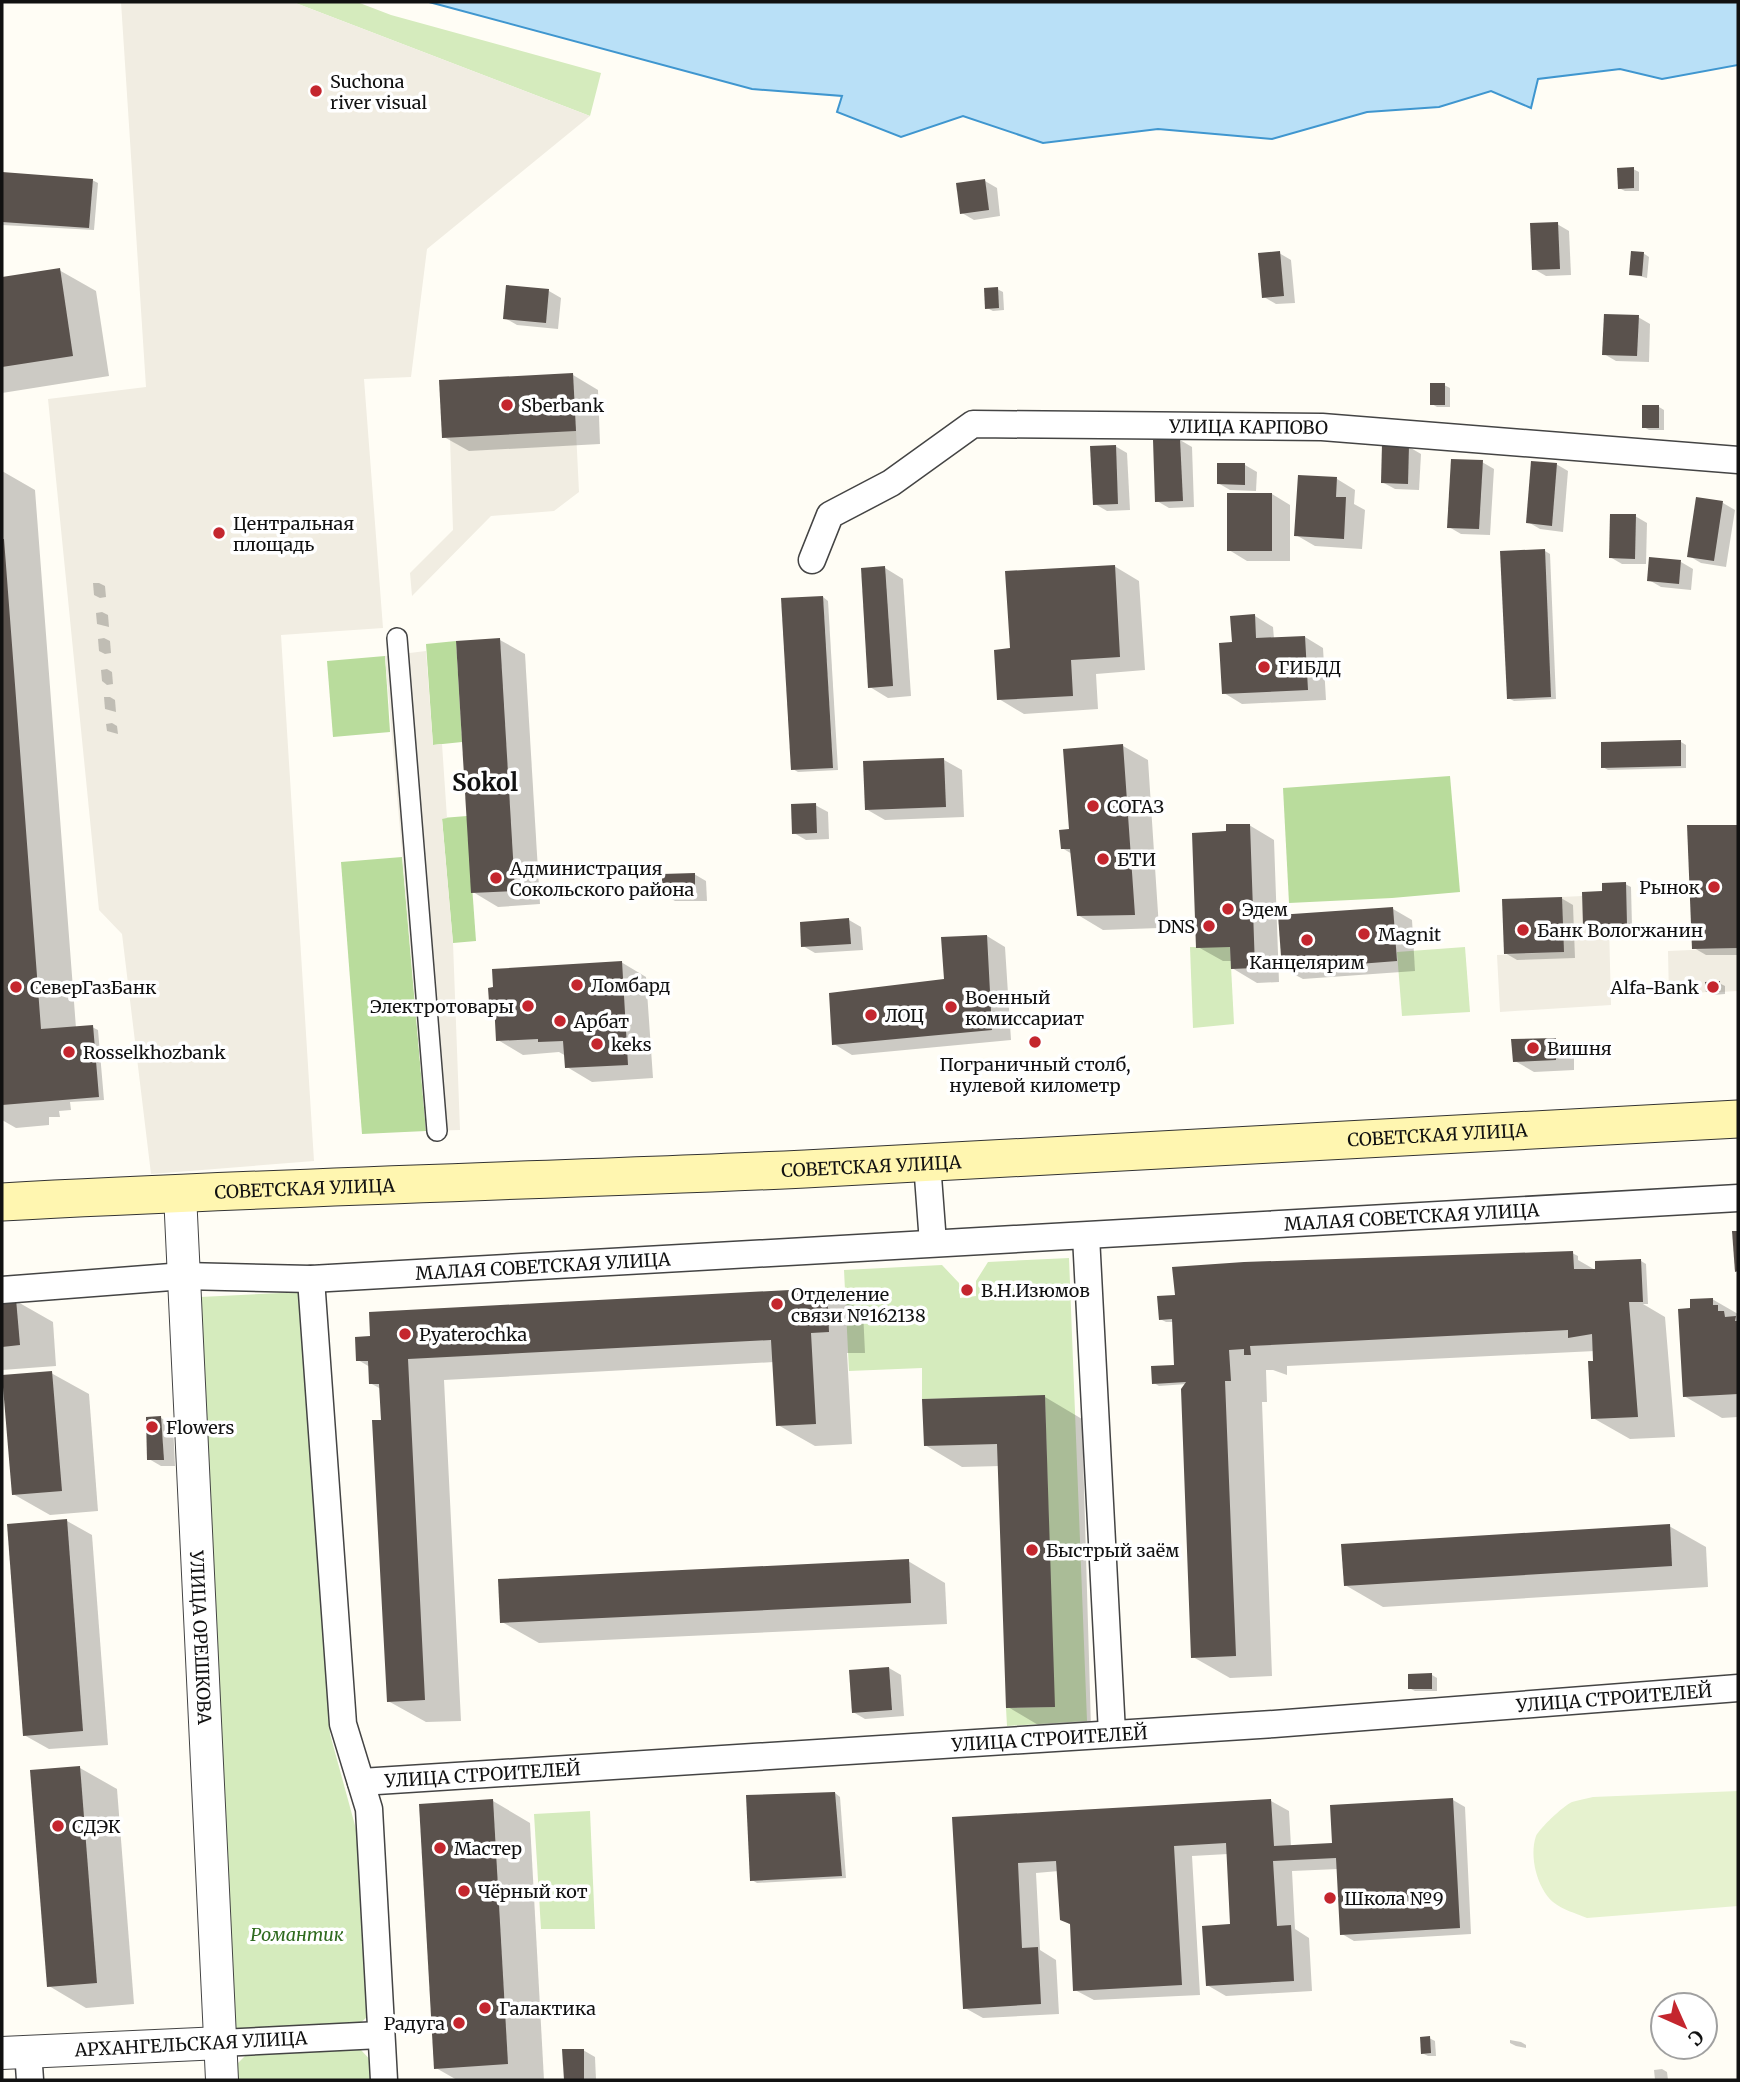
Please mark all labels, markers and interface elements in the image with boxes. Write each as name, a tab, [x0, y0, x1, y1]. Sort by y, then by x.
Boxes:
place label: Suchona river visual	[330, 70, 427, 114]
marker: Suchona river visual	[308, 83, 324, 99]
place label: Sberbank	[521, 394, 605, 417]
marker: Sberbank	[499, 397, 515, 413]
street label: УЛИЦА КАРПОВО	[1168, 414, 1328, 439]
place label: Центральная площадь	[233, 512, 355, 556]
marker: Центральная площадь	[211, 525, 227, 541]
place label: ГИБДД	[1278, 656, 1342, 679]
marker: ГИБДД	[1256, 659, 1272, 675]
district label: Sokol	[452, 767, 518, 798]
place label: СОГАЗ	[1107, 795, 1164, 818]
marker: СОГАЗ	[1085, 798, 1101, 814]
place label: БТИ	[1117, 848, 1156, 871]
marker: БТИ	[1095, 851, 1111, 867]
place label: Администрация Сокольского района	[509, 857, 695, 901]
marker: Администрация Сокольского района	[488, 870, 504, 886]
place label: Рынок	[1639, 876, 1701, 899]
marker: Рынок	[1706, 879, 1722, 895]
place label: Эдем	[1242, 898, 1289, 921]
marker: Эдем	[1220, 901, 1236, 917]
place label: DNS	[1157, 915, 1195, 938]
marker: DNS	[1201, 918, 1217, 934]
place label: Банк Вологжанин	[1537, 919, 1703, 942]
marker: Банк Вологжанин	[1515, 922, 1531, 938]
place label: Magnit	[1378, 923, 1441, 946]
marker: Magnit	[1356, 926, 1372, 942]
marker: Канцелярим	[1299, 932, 1315, 948]
place label: Канцелярим	[1249, 951, 1365, 974]
place label: Ломбард	[591, 974, 671, 997]
place label: СеверГазБанк	[30, 976, 157, 999]
place label: Alfa-Bank	[1610, 976, 1700, 999]
marker: Ломбард	[569, 977, 585, 993]
marker: СеверГазБанк	[8, 979, 24, 995]
marker: Alfa-Bank	[1705, 979, 1721, 995]
place label: Военный комиссариат	[965, 986, 1084, 1030]
place label: Электротовары	[370, 995, 514, 1018]
marker: Электротовары	[520, 998, 536, 1014]
marker: Военный комиссариат	[943, 999, 959, 1015]
place label: ЛОЦ	[885, 1004, 924, 1027]
marker: ЛОЦ	[863, 1007, 879, 1023]
place label: Арбат	[573, 1010, 629, 1033]
marker: Арбат	[552, 1013, 568, 1029]
place label: keks	[611, 1033, 652, 1056]
marker: Пограничный столб, нулевой километр	[1027, 1034, 1043, 1050]
marker: keks	[589, 1036, 605, 1052]
place label: Вишня	[1547, 1037, 1612, 1060]
marker: Вишня	[1525, 1040, 1541, 1056]
place label: Rosselkhozbank	[83, 1041, 226, 1064]
marker: Rosselkhozbank	[61, 1044, 77, 1060]
place label: Пограничный столб, нулевой километр	[940, 1053, 1130, 1097]
street label: СОВЕТСКАЯ УЛИЦА	[1347, 1118, 1528, 1151]
street label: СОВЕТСКАЯ УЛИЦА	[781, 1150, 962, 1182]
street label: СОВЕТСКАЯ УЛИЦА	[214, 1173, 396, 1203]
street label: МАЛАЯ СОВЕТСКАЯ УЛИЦА	[1283, 1198, 1540, 1235]
street label: МАЛАЯ СОВЕТСКАЯ УЛИЦА	[415, 1247, 672, 1285]
place label: В.Н.Изюмов	[981, 1279, 1090, 1302]
marker: В.Н.Изюмов	[959, 1282, 975, 1298]
place label: Отделение связи №162138	[791, 1283, 926, 1327]
marker: Отделение связи №162138	[769, 1296, 785, 1312]
place label: Pyaterochka	[419, 1323, 528, 1346]
marker: Pyaterochka	[397, 1326, 413, 1342]
place label: Flowers	[166, 1416, 234, 1439]
marker: Flowers	[144, 1419, 160, 1435]
place label: Быстрый заём	[1046, 1539, 1180, 1562]
marker: Быстрый заём	[1024, 1542, 1040, 1558]
street label: УЛИЦА ОРЕШКОВА	[185, 1549, 217, 1725]
street label: УЛИЦА СТРОИТЕЛЕЙ	[1514, 1679, 1713, 1717]
street label: УЛИЦА СТРОИТЕЛЕЙ	[950, 1721, 1148, 1756]
street label: УЛИЦА СТРОИТЕЛЕЙ	[383, 1757, 582, 1792]
place label: СДЭК	[72, 1815, 121, 1838]
marker: СДЭК	[50, 1818, 66, 1834]
place label: Мастер	[454, 1837, 522, 1860]
marker: Мастер	[432, 1840, 448, 1856]
place label: Чёрный кот	[478, 1880, 588, 1903]
marker: Чёрный кот	[456, 1883, 472, 1899]
place label: Школа №9	[1344, 1887, 1444, 1910]
marker: Школа №9	[1322, 1890, 1338, 1906]
park label: Романтик	[250, 1923, 344, 1946]
north arrow	[1649, 1991, 1719, 2061]
place label: Галактика	[499, 1997, 596, 2020]
marker: Галактика	[477, 2000, 493, 2016]
place label: Радуга	[384, 2012, 445, 2035]
marker: Радуга	[451, 2015, 467, 2031]
text: С	[1683, 2025, 1709, 2051]
street label: АРХАНГЕЛЬСКАЯ УЛИЦА	[73, 2026, 308, 2062]

